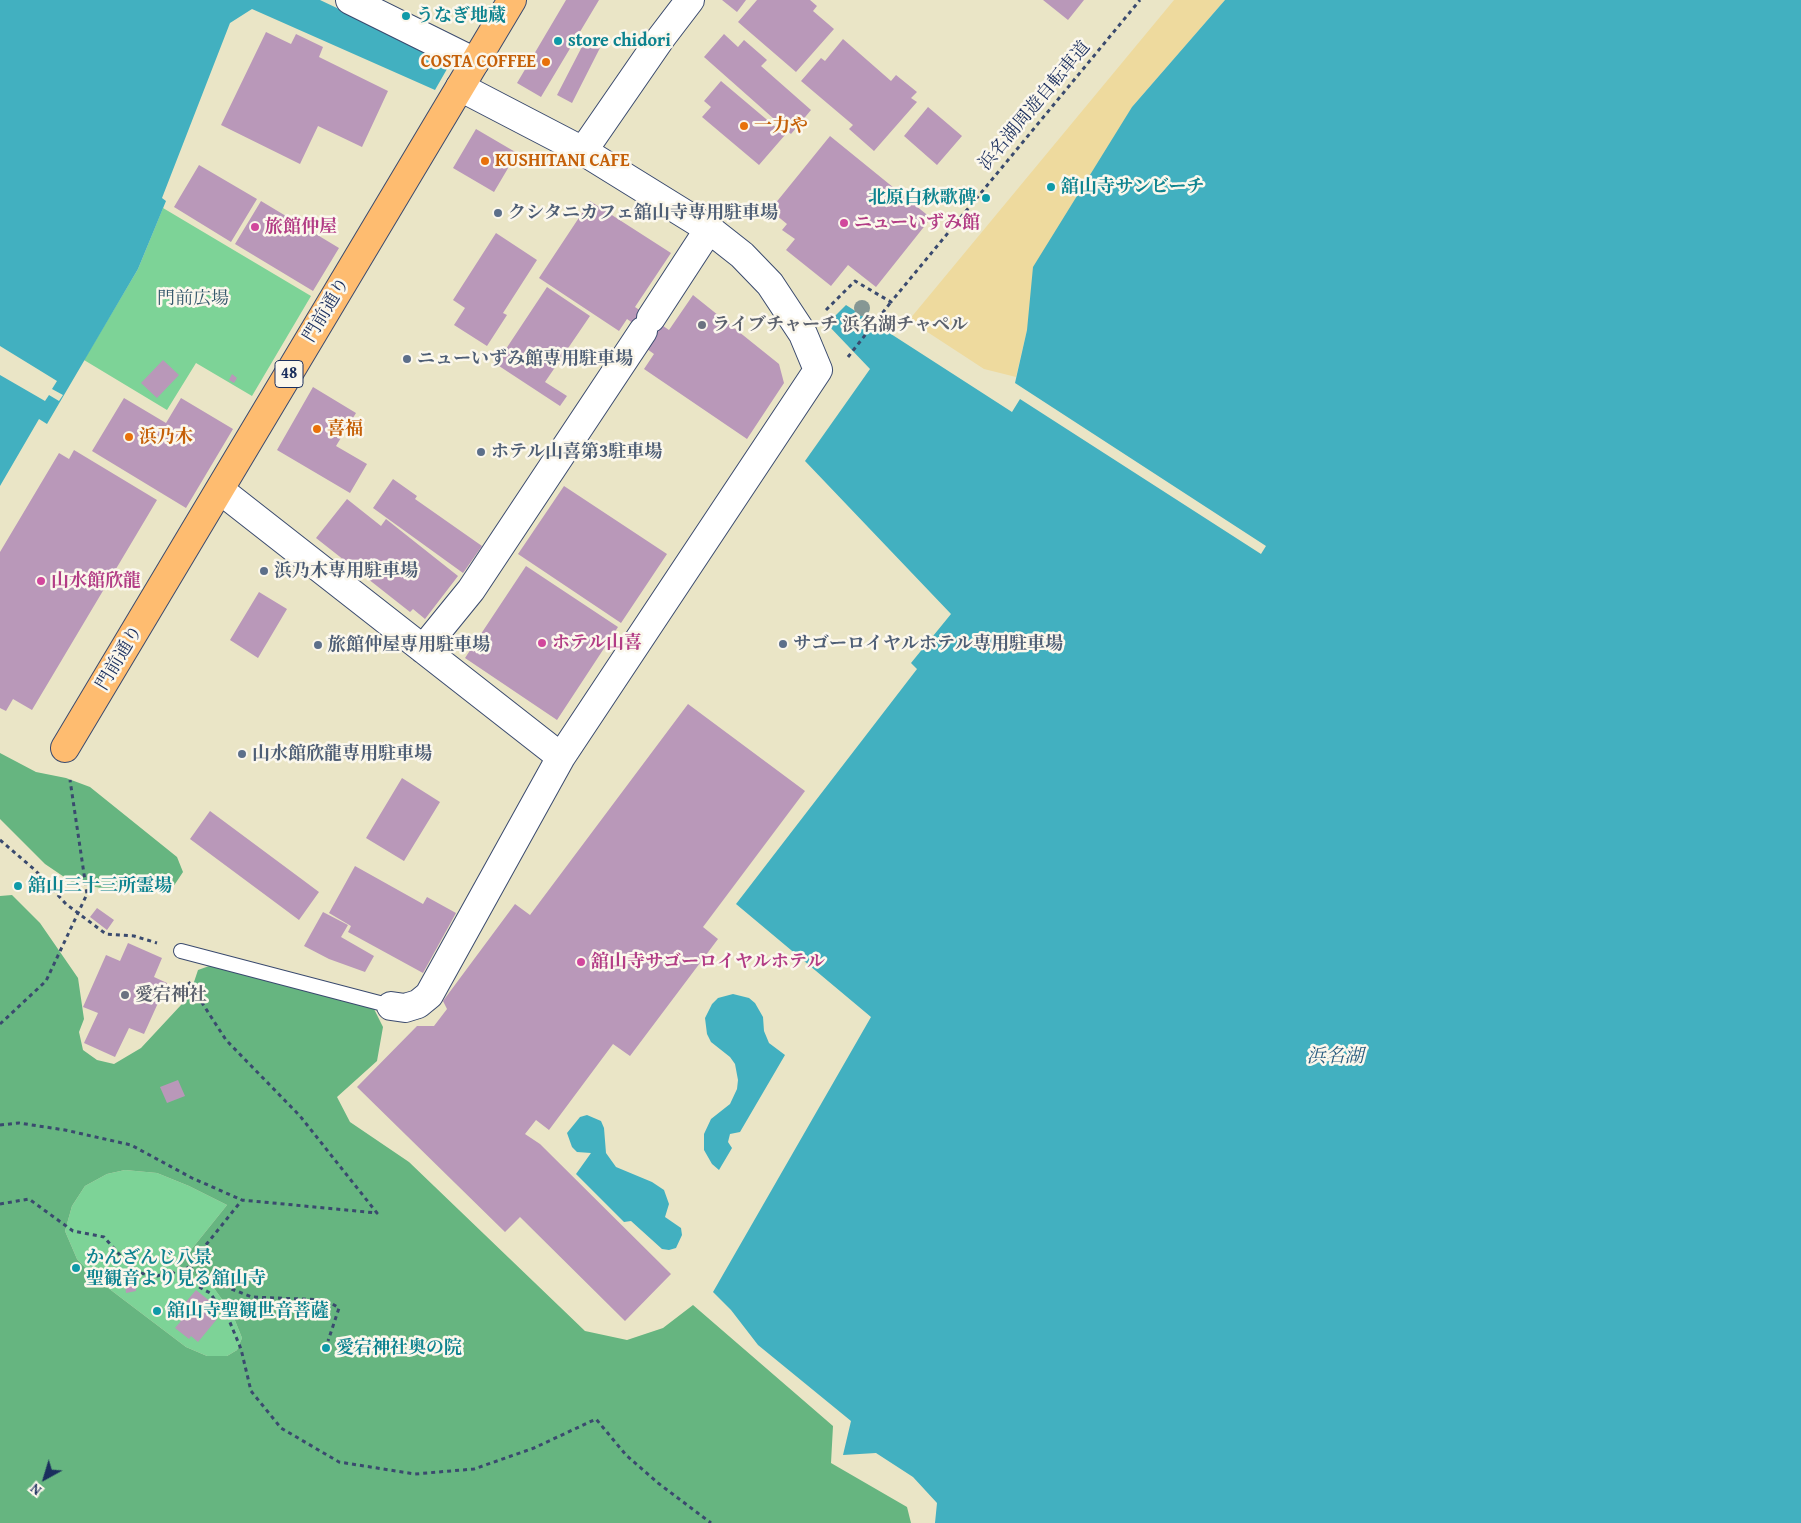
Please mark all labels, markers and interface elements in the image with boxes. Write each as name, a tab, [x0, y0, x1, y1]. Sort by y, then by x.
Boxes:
place label: うなぎ地蔵	[416, 5, 506, 27]
marker: うなぎ地蔵	[400, 10, 412, 22]
place label: store chidori	[568, 30, 671, 52]
marker: store chidori	[552, 35, 564, 47]
street label: 浜名湖周遊自転車道	[975, 37, 1095, 175]
place label: COSTA COFFEE	[421, 51, 536, 73]
marker: COSTA COFFEE	[540, 56, 552, 68]
place label: 一力や	[754, 115, 808, 137]
marker: 一力や	[738, 120, 750, 132]
place label: KUSHITANI CAFE	[495, 150, 630, 172]
marker: KUSHITANI CAFE	[479, 155, 491, 167]
place label: 舘山寺サンビーチ	[1061, 176, 1204, 198]
marker: 舘山寺サンビーチ	[1045, 181, 1057, 193]
place label: 北原白秋歌碑	[868, 187, 976, 209]
marker: 北原白秋歌碑	[980, 192, 992, 204]
place label: クシタニカフェ舘山寺専用駐車場	[508, 202, 778, 224]
marker: クシタニカフェ舘山寺専用駐車場	[492, 207, 504, 219]
place label: ニューいずみ館	[854, 212, 980, 234]
place label: 旅館仲屋	[265, 216, 337, 238]
marker: ニューいずみ館	[838, 217, 850, 229]
marker: 旅館仲屋	[249, 221, 261, 233]
street label: 門前通り	[299, 274, 355, 346]
park label: 門前広場	[157, 288, 229, 310]
place label: ライブチャーチ 浜名湖チャペル	[712, 314, 968, 336]
marker: ライブチャーチ 浜名湖チャペル	[696, 319, 708, 331]
place label: ニューいずみ館専用駐車場	[417, 348, 633, 370]
marker: ニューいずみ館専用駐車場	[401, 353, 413, 365]
road number: 48	[275, 360, 303, 388]
place label: 喜福	[327, 418, 363, 440]
marker: 喜福	[311, 423, 323, 435]
place label: 浜乃木	[139, 426, 193, 448]
marker: 浜乃木	[123, 431, 135, 443]
place label: ホテル山喜第3駐車場	[491, 441, 662, 463]
marker: ホテル山喜第3駐車場	[475, 446, 487, 458]
place label: 浜乃木専用駐車場	[274, 560, 418, 582]
marker: 浜乃木専用駐車場	[258, 565, 270, 577]
place label: 山水館欣龍	[51, 570, 141, 592]
marker: 山水館欣龍	[35, 575, 47, 587]
street label: 門前通り	[92, 622, 148, 694]
place label: ホテル山喜	[552, 632, 642, 654]
place label: サゴーロイヤルホテル専用駐車場	[793, 633, 1063, 655]
place label: 旅館仲屋専用駐車場	[328, 634, 490, 656]
marker: ホテル山喜	[536, 637, 548, 649]
marker: サゴーロイヤルホテル専用駐車場	[777, 638, 789, 650]
marker: 旅館仲屋専用駐車場	[312, 639, 324, 651]
place label: 山水館欣龍専用駐車場	[252, 743, 432, 765]
marker: 山水館欣龍専用駐車場	[236, 748, 248, 760]
place label: 舘山三十三所霊場	[28, 875, 172, 897]
marker: 舘山三十三所霊場	[12, 880, 24, 892]
place label: 舘山寺サゴーロイヤルホテル	[591, 951, 825, 973]
marker: 舘山寺サゴーロイヤルホテル	[575, 956, 587, 968]
place label: 愛宕神社	[135, 984, 207, 1006]
marker: 愛宕神社	[119, 989, 131, 1001]
water label: 浜名湖	[1307, 1046, 1363, 1068]
place label: かんざんじ八景 聖観音より見る舘山寺	[86, 1247, 266, 1290]
marker: かんざんじ八景 聖観音より見る舘山寺	[70, 1262, 82, 1274]
place label: 舘山寺聖観世音菩薩	[167, 1300, 329, 1322]
marker: 舘山寺聖観世音菩薩	[151, 1305, 163, 1317]
place label: 愛宕神社奥の院	[336, 1337, 462, 1359]
marker: 愛宕神社奥の院	[320, 1342, 332, 1354]
north arrow	[20, 1453, 70, 1503]
text: N	[26, 1479, 45, 1500]

